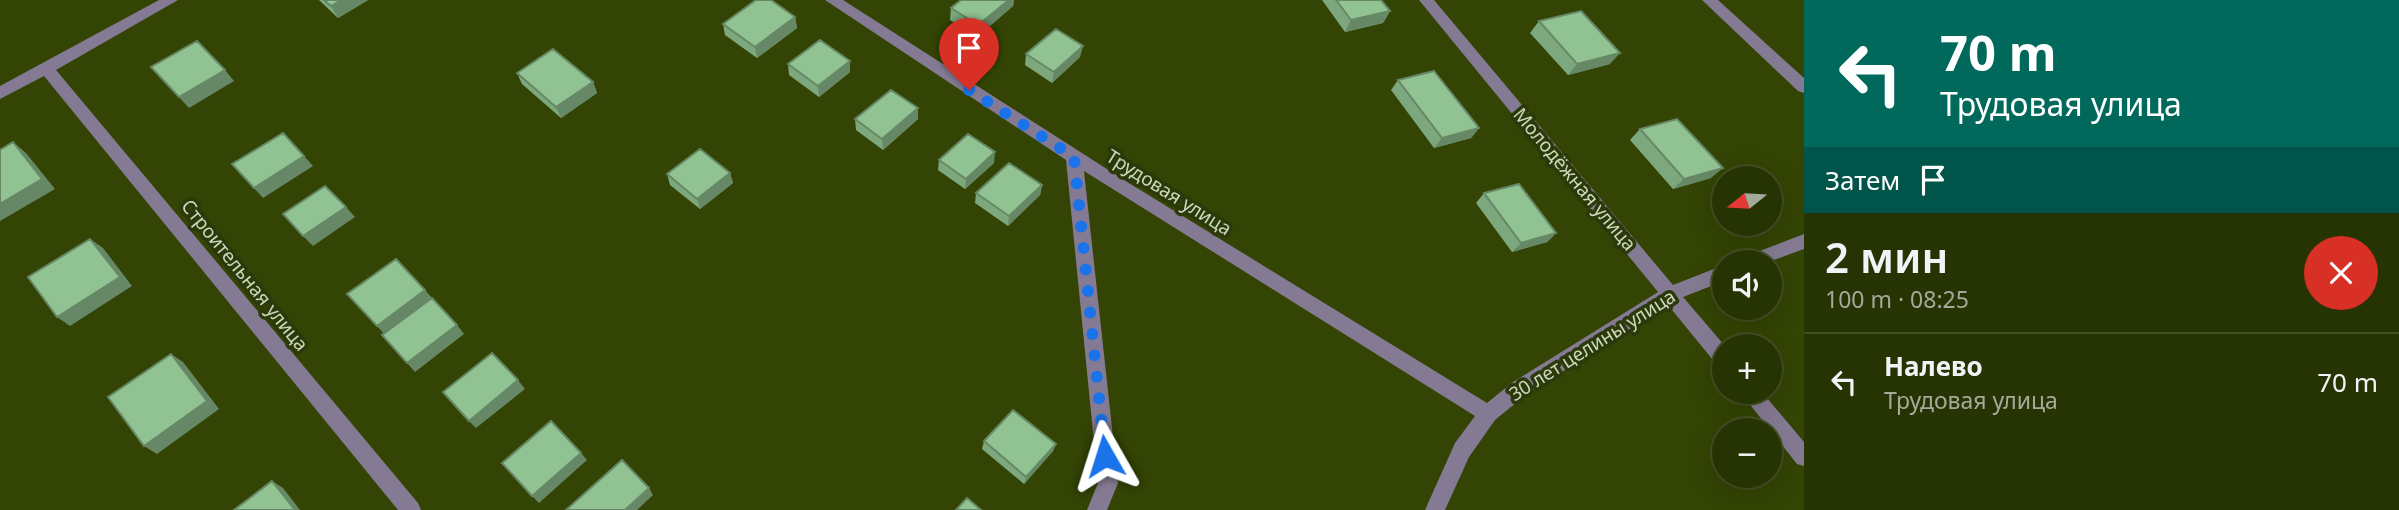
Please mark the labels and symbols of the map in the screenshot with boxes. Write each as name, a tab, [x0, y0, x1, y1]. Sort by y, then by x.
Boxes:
pin	[939, 18, 999, 90]
street label: Молодёжная улица	[1508, 102, 1642, 256]
street label: Трудовая улица	[1101, 143, 1237, 241]
north arrow	[1712, 166, 1782, 236]
street label: Строительная улица	[176, 194, 314, 356]
street label: 30 лет целины улица	[1504, 283, 1680, 407]
position arrow	[1068, 419, 1142, 493]

